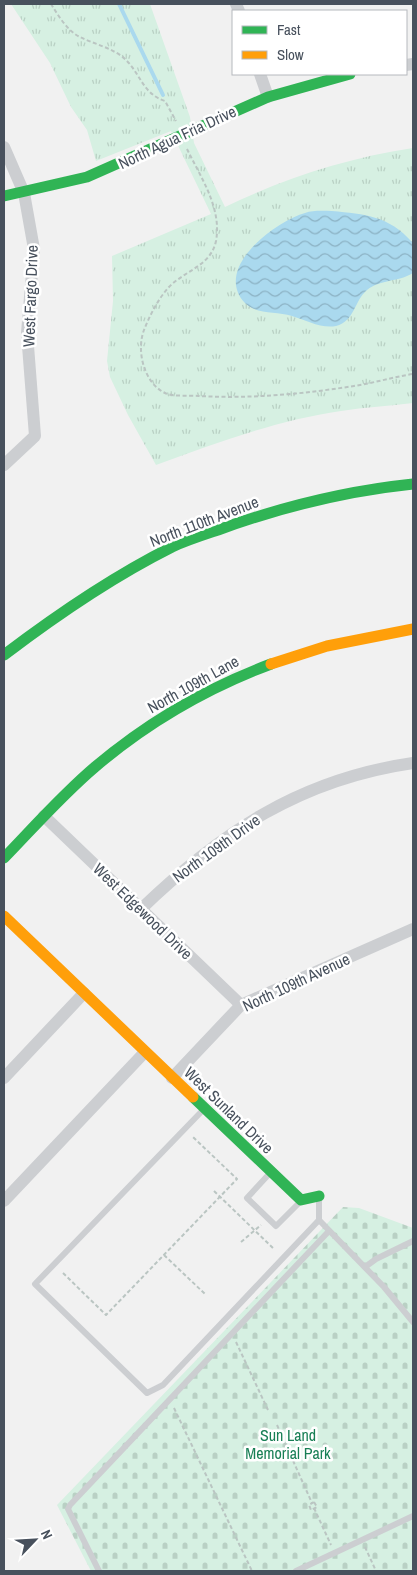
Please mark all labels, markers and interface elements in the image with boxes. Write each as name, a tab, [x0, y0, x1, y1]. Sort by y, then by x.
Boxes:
legend	[232, 10, 407, 75]
text: Fast	[277, 19, 301, 40]
text: Slow	[277, 44, 304, 65]
street label: North Agua Fria Drive	[115, 100, 239, 174]
street label: West Fargo Drive	[17, 245, 43, 347]
street label: North 110th Avenue	[146, 490, 262, 552]
street label: North 109th Lane	[143, 650, 243, 718]
street label: North 109th Drive	[168, 809, 264, 887]
street label: West Edgewood Drive	[88, 858, 198, 964]
street label: North 109th Avenue	[239, 948, 353, 1016]
street label: West Sunland Drive	[179, 1062, 279, 1158]
park label: Sun Land Memorial Park	[245, 1424, 331, 1464]
north arrow	[10, 1515, 60, 1565]
text: N	[37, 1527, 57, 1542]

